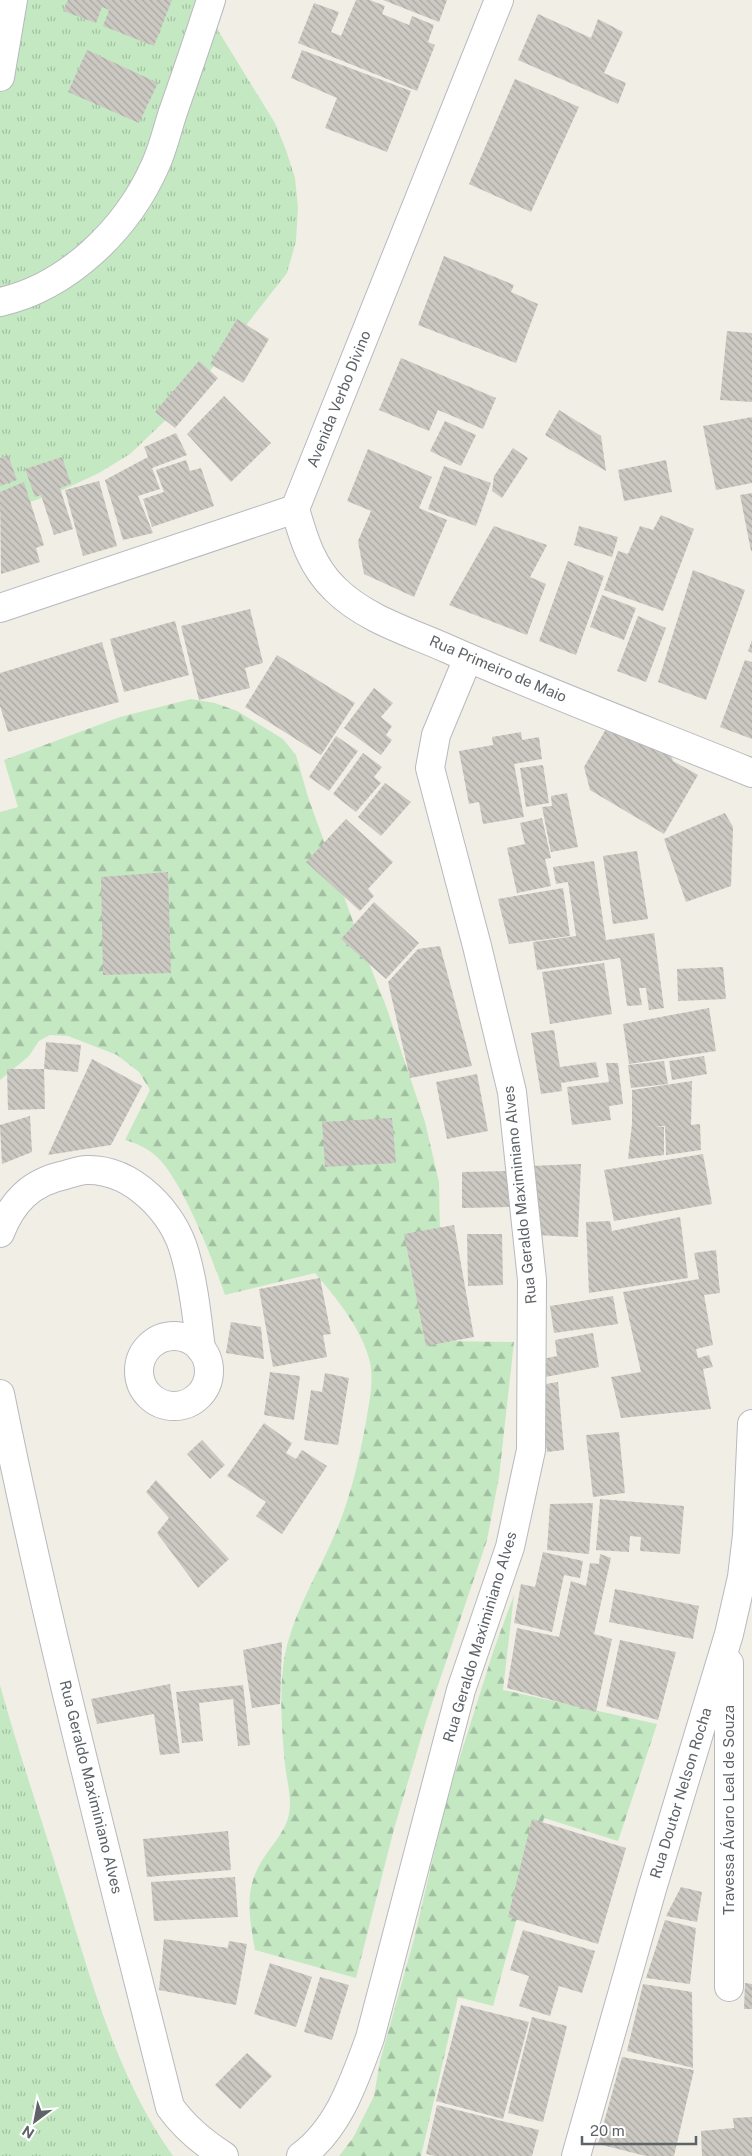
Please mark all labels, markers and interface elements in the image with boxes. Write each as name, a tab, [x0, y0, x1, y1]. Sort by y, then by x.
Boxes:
street label: Avenida Verbo Divino	[303, 328, 374, 470]
street label: Rua Primeiro de Maio	[427, 632, 569, 705]
street label: Rua Geraldo Maximiniano Alves	[500, 1085, 539, 1305]
street label: Rua Geraldo Maximiniano Alves	[439, 1530, 520, 1744]
street label: Rua Geraldo Maximiniano Alves	[57, 1678, 126, 1895]
street label: Rua Doutor Nelson Rocha	[646, 1705, 715, 1880]
street label: Travessa Álvaro Leal de Souza	[720, 1705, 737, 1915]
north arrow	[10, 2096, 60, 2146]
scale bar	[582, 2114, 696, 2146]
text: N	[19, 2122, 37, 2142]
text: 20 m	[590, 2122, 625, 2139]

